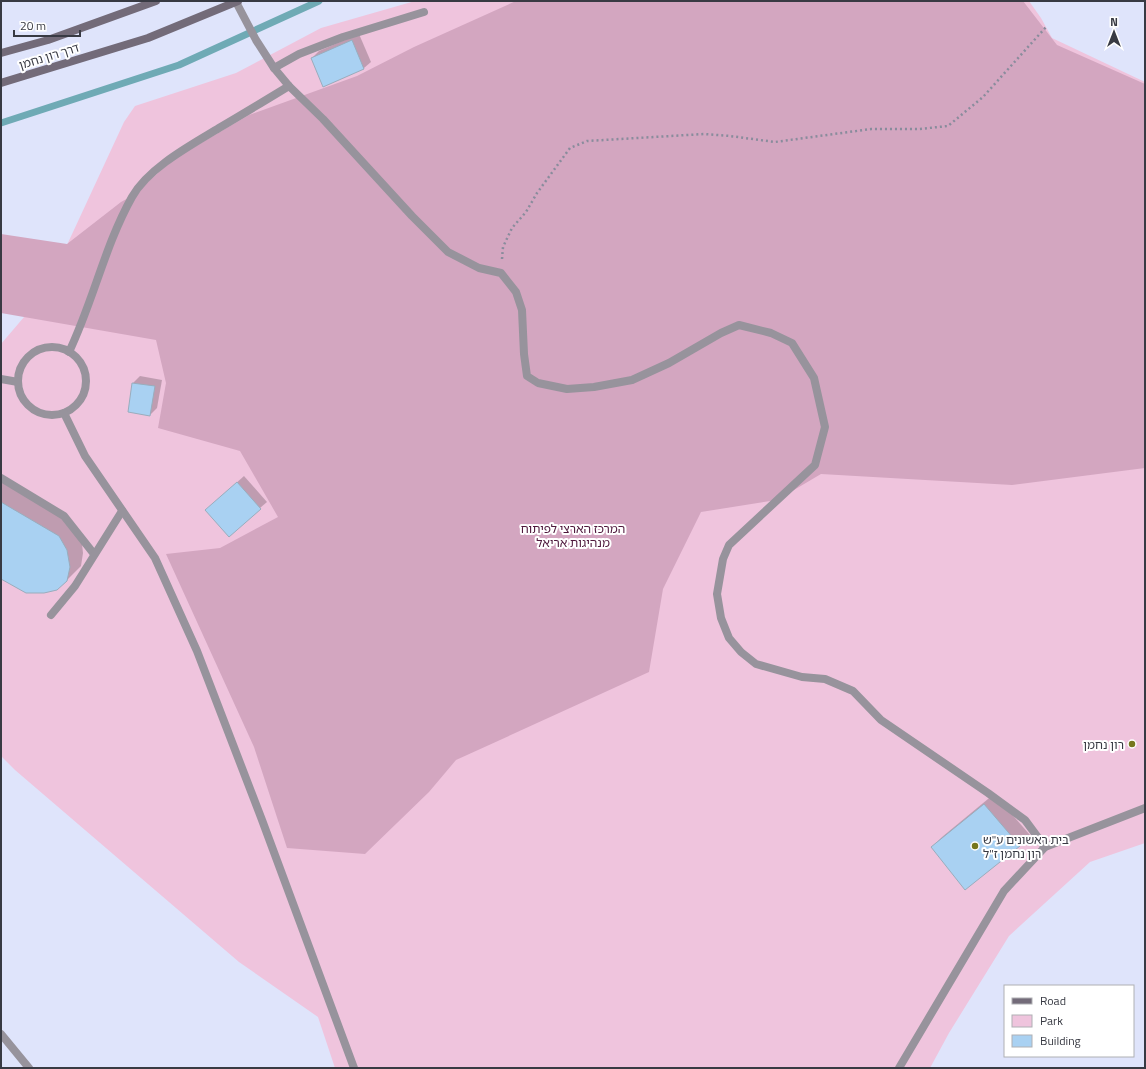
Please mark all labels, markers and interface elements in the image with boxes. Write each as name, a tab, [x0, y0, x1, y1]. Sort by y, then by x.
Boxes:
scale bar	[14, 12, 80, 38]
north arrow	[1094, 12, 1134, 52]
text: N	[1110, 14, 1118, 30]
text: 20 m	[20, 16, 46, 35]
street label: דרך רון נחמן	[16, 38, 82, 74]
park label: המרכז הארצי לפיתוח מנהיגות אריאל	[521, 519, 625, 552]
place label: רון נחמן	[1083, 735, 1124, 754]
marker: רון נחמן	[1127, 739, 1137, 749]
place label: בית ראשונים ע"ש רון נחמן ז"ל	[983, 830, 1069, 863]
marker: בית ראשונים ע"ש רון נחמן ז"ל	[970, 841, 980, 851]
legend	[1004, 985, 1134, 1057]
text: Road	[1040, 991, 1066, 1010]
text: Park	[1040, 1011, 1063, 1030]
text: Building	[1040, 1031, 1081, 1050]

